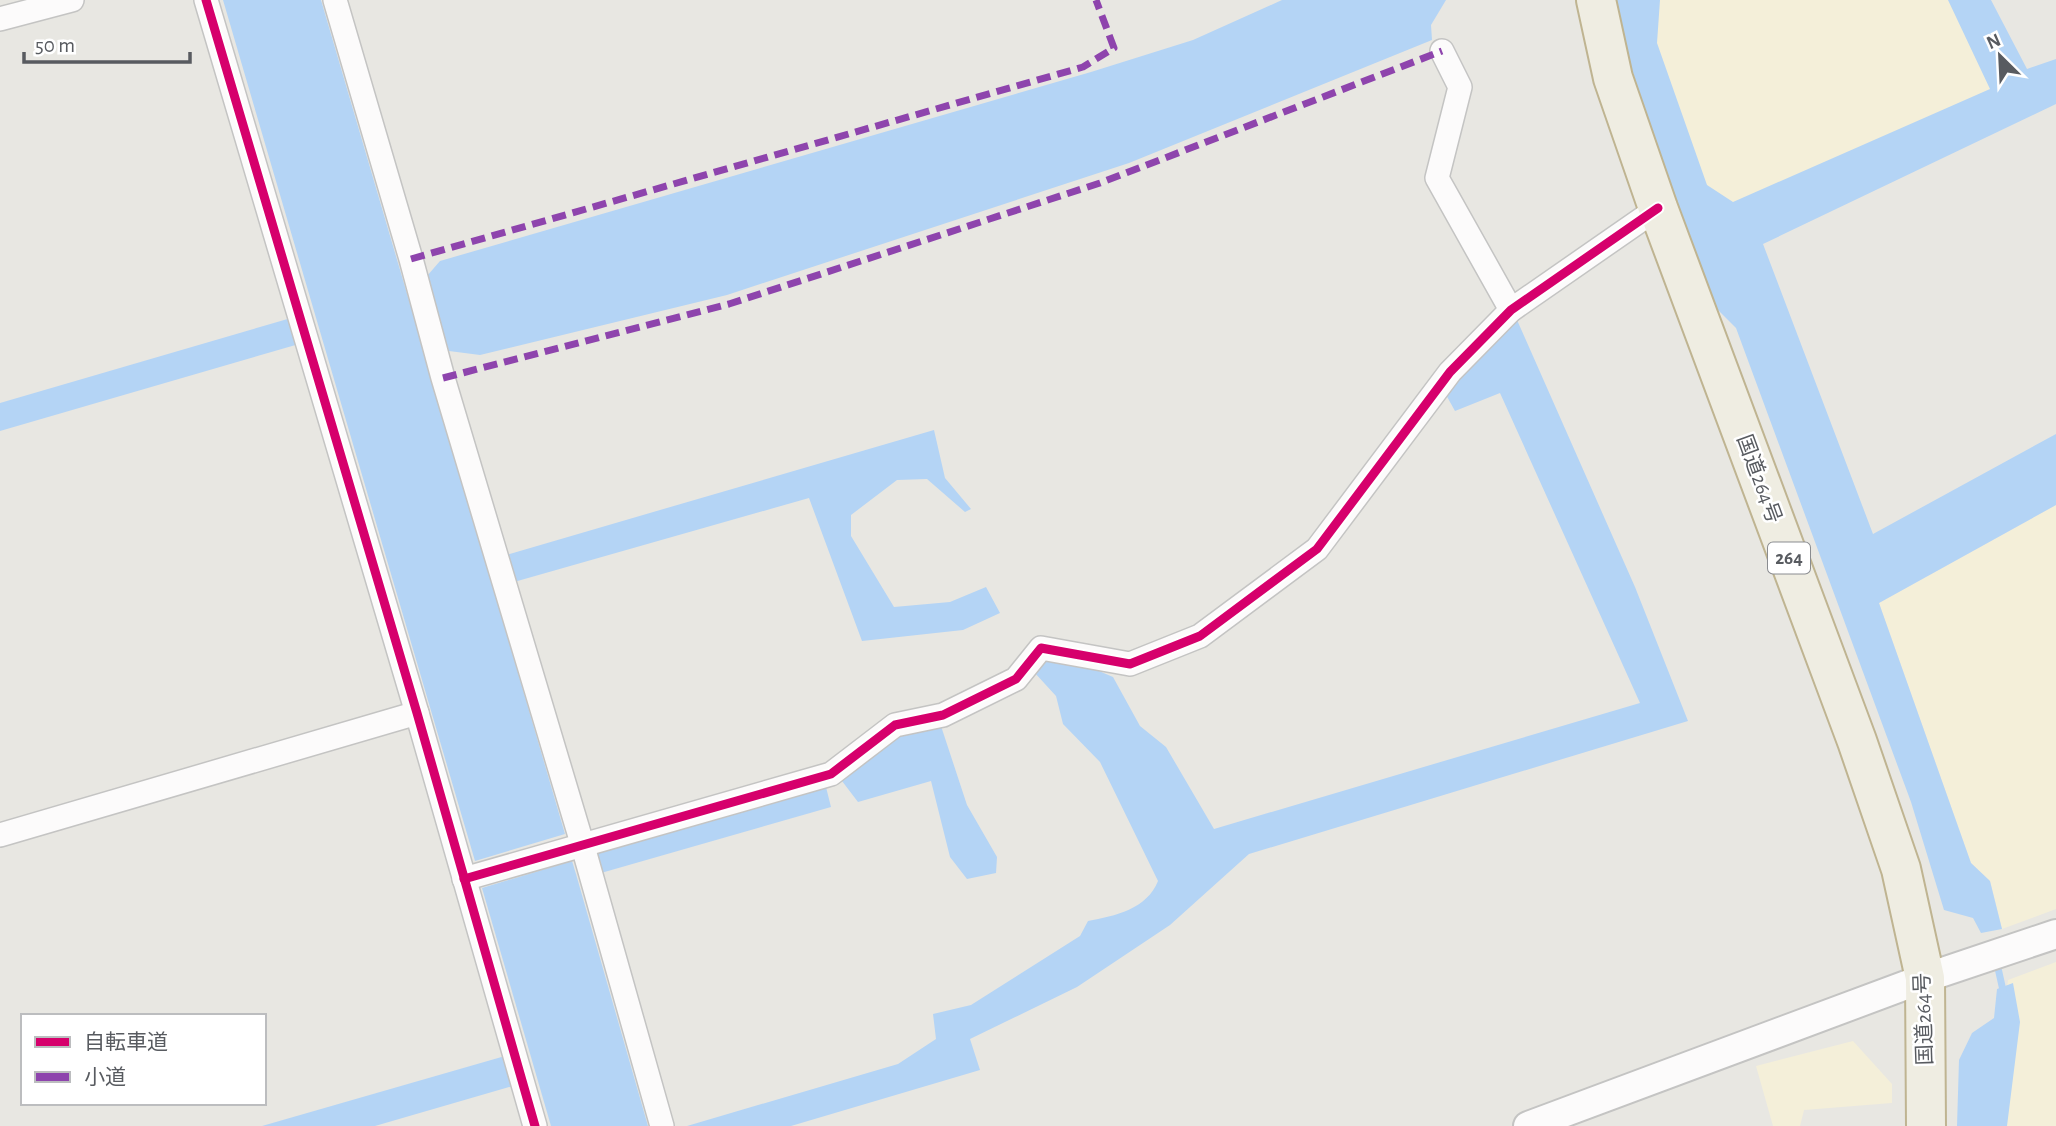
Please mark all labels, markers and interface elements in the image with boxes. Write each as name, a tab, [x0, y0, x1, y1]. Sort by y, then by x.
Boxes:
scale bar	[24, 21, 191, 65]
north arrow	[1965, 21, 2035, 91]
text: N	[1984, 30, 2004, 53]
text: 50 m	[35, 35, 75, 56]
street label: 国道264号	[1733, 432, 1786, 526]
road number: 264	[1768, 542, 1810, 573]
street label: 国道264号	[1911, 972, 1936, 1066]
legend	[21, 1014, 266, 1105]
text: 自転車道	[84, 1031, 168, 1053]
text: 小道	[84, 1066, 126, 1088]

